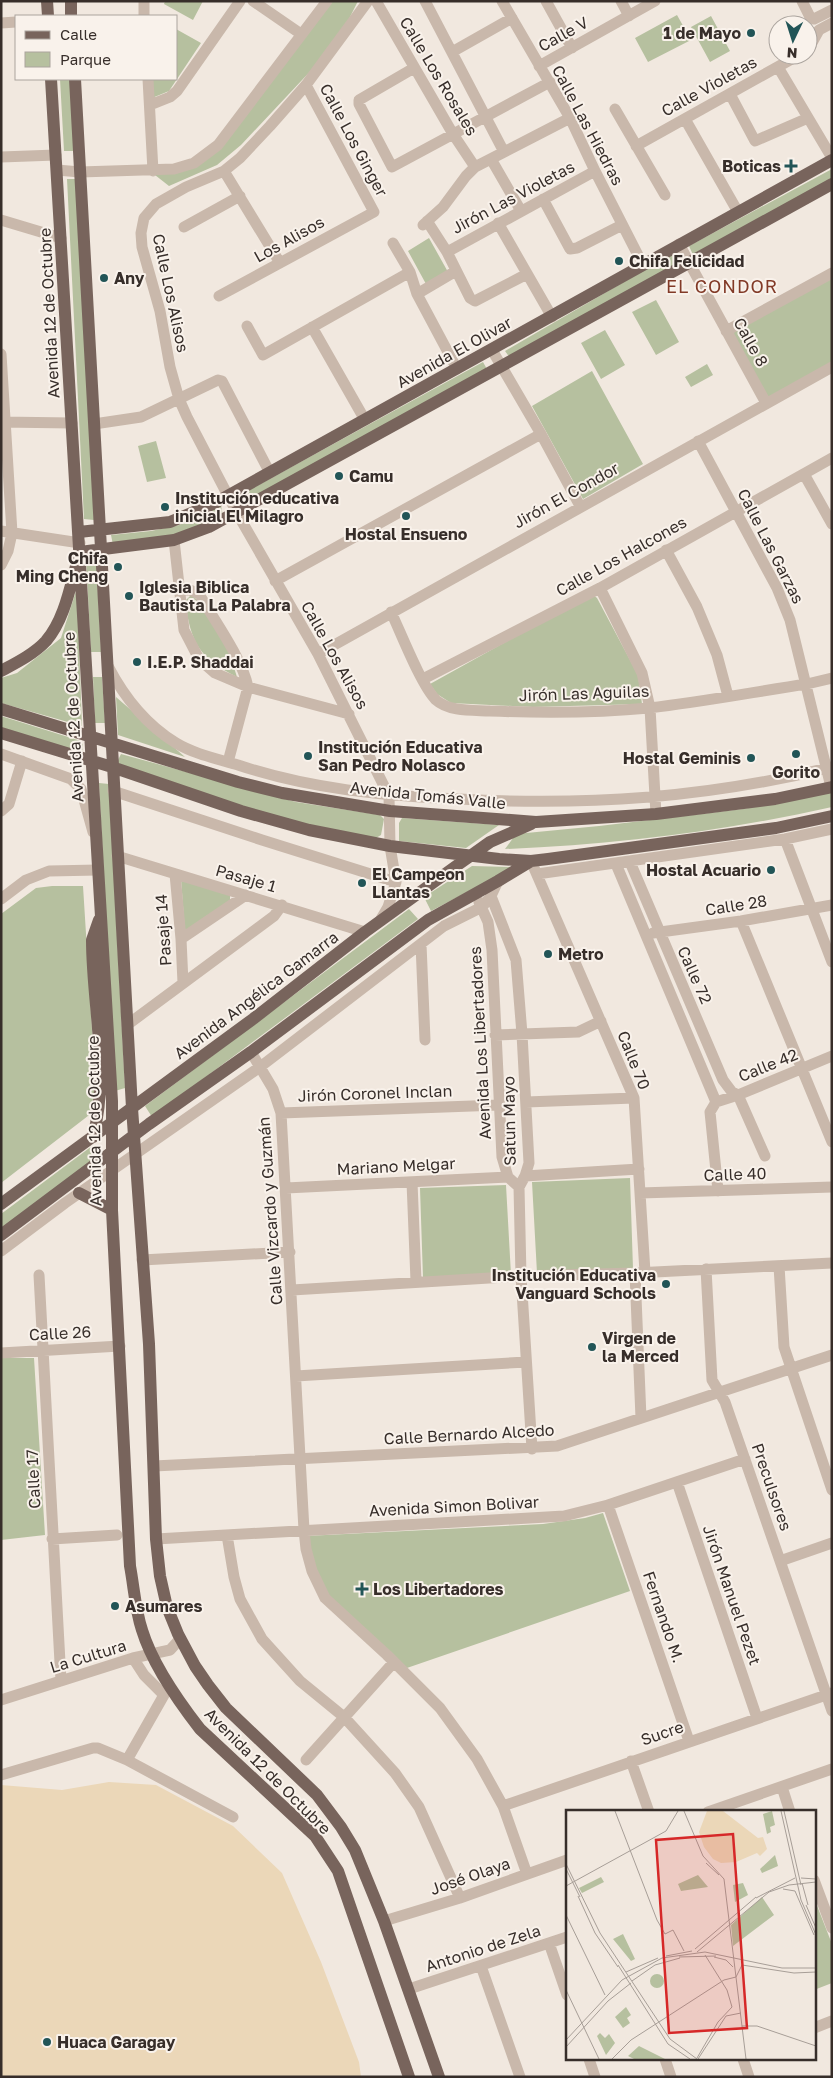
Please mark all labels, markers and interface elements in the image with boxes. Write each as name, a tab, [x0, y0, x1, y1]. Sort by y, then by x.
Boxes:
street label: Calle V	[535, 12, 592, 56]
street label: Calle Los Rosales	[396, 13, 482, 139]
legend	[15, 15, 178, 80]
north arrow	[768, 15, 818, 65]
place label: 1 de Mayo	[663, 23, 741, 43]
text: Calle	[60, 25, 97, 43]
marker: 1 de Mayo	[745, 27, 757, 39]
text: N	[786, 45, 798, 62]
text: Parque	[60, 50, 111, 68]
street label: Calle Violetas	[658, 52, 760, 120]
street label: Calle Las Hiedras	[548, 61, 628, 189]
street label: Calle Los Ginger	[316, 80, 392, 200]
street label: Jirón Las Violetas	[448, 156, 578, 238]
place label: Boticas	[722, 156, 781, 176]
marker: Boticas	[785, 160, 797, 172]
street label: Los Alisos	[250, 211, 328, 267]
street label: Avenida 12 de Octubre	[35, 227, 63, 399]
street label: Calle Los Alisos	[149, 232, 193, 354]
place label: Chifa Felicidad	[629, 251, 744, 271]
marker: Chifa Felicidad	[613, 255, 625, 267]
place label: Any	[114, 268, 145, 288]
marker: Any	[98, 272, 110, 284]
district label: EL CONDOR	[666, 275, 778, 297]
street label: Avenida El Olivar	[393, 312, 515, 392]
street label: Calle 8	[729, 314, 773, 370]
street label: Jirón El Condor	[510, 458, 622, 532]
place label: Camu	[349, 466, 393, 486]
marker: Camu	[333, 470, 345, 482]
street label: Calle Las Garzas	[733, 485, 809, 607]
place label: Institución educativa inicial El Milagro	[175, 488, 339, 526]
marker: Institución educativa inicial El Milagro	[159, 501, 171, 513]
marker: Hostal Ensueno	[400, 510, 412, 522]
street label: Calle Los Halcones	[552, 512, 690, 600]
place label: Hostal Ensueno	[345, 524, 468, 544]
place label: Chifa Ming Cheng	[16, 548, 108, 586]
marker: Chifa Ming Cheng	[112, 561, 124, 573]
place label: Iglesia Biblica Bautista La Palabra	[139, 577, 291, 615]
marker: Iglesia Biblica Bautista La Palabra	[123, 590, 135, 602]
street label: Calle Los Alisos	[297, 597, 373, 713]
street label: Avenida 12 de Octubre	[59, 631, 87, 803]
place label: I.E.P. Shaddai	[147, 652, 254, 672]
marker: I.E.P. Shaddai	[131, 656, 143, 668]
street label: Jirón Las Aguilas	[518, 681, 650, 705]
place label: Institución Educativa San Pedro Nolasco	[318, 737, 482, 775]
place label: Hostal Geminis	[623, 748, 741, 768]
marker: Gorito	[790, 748, 802, 760]
marker: Institución Educativa San Pedro Nolasco	[302, 750, 314, 762]
marker: Hostal Geminis	[745, 752, 757, 764]
place label: Gorito	[772, 762, 820, 782]
street label: Avenida Tomás Valle	[349, 777, 507, 813]
street label: Pasaje 1	[213, 860, 279, 896]
place label: Hostal Acuario	[646, 860, 761, 880]
place label: El Campeon Llantas	[372, 864, 465, 902]
marker: Hostal Acuario	[765, 864, 777, 876]
marker: El Campeon Llantas	[356, 877, 368, 889]
street label: Calle 28	[704, 890, 768, 920]
street label: Pasaje 14	[151, 893, 175, 967]
street label: Avenida Angélica Gamarra	[170, 927, 342, 1063]
street label: Calle 72	[673, 943, 717, 1007]
place label: Metro	[558, 944, 604, 964]
street label: Avenida Los Libertadores	[465, 946, 495, 1140]
marker: Metro	[542, 948, 554, 960]
street label: Calle 70	[613, 1028, 655, 1092]
street label: Avenida 12 de Octubre	[83, 1035, 105, 1207]
street label: Calle 42	[735, 1044, 801, 1086]
street label: Satun Mayo	[498, 1076, 520, 1166]
street label: Jirón Coronel Inclan	[297, 1080, 453, 1106]
street label: Calle Vizcardo y Guzmán	[253, 1116, 287, 1306]
street label: Mariano Melgar	[336, 1153, 456, 1179]
street label: Calle 40	[703, 1163, 767, 1185]
place label: Institución Educativa Vanguard Schools	[492, 1265, 656, 1303]
marker: Institución Educativa Vanguard Schools	[660, 1278, 672, 1290]
street label: Calle 26	[28, 1321, 92, 1345]
place label: Virgen de la Merced	[602, 1328, 679, 1366]
marker: Virgen de la Merced	[586, 1341, 598, 1353]
street label: Calle Bernardo Alcedo	[383, 1420, 555, 1448]
street label: Preculsores	[748, 1441, 796, 1533]
street label: Calle 17	[21, 1449, 45, 1509]
street label: Avenida Simon Bolivar	[368, 1492, 540, 1520]
street label: Jirón Manuel Pezet	[699, 1522, 765, 1668]
street label: Fernando M.	[639, 1569, 689, 1665]
place label: Los Libertadores	[373, 1579, 504, 1599]
marker: Los Libertadores	[355, 1582, 369, 1596]
place label: Asumares	[125, 1596, 202, 1616]
marker: Asumares	[109, 1600, 121, 1612]
street label: La Cultura	[47, 1635, 129, 1677]
street label: Avenida 12 de Octubre	[201, 1704, 335, 1838]
street label: Sucre	[638, 1716, 686, 1750]
inset map	[566, 1810, 816, 2060]
street label: José Olaya	[427, 1853, 513, 1899]
street label: Antonio de Zela	[423, 1920, 543, 1976]
place label: Huaca Garagay	[57, 2032, 176, 2052]
marker: Huaca Garagay	[41, 2036, 53, 2048]

